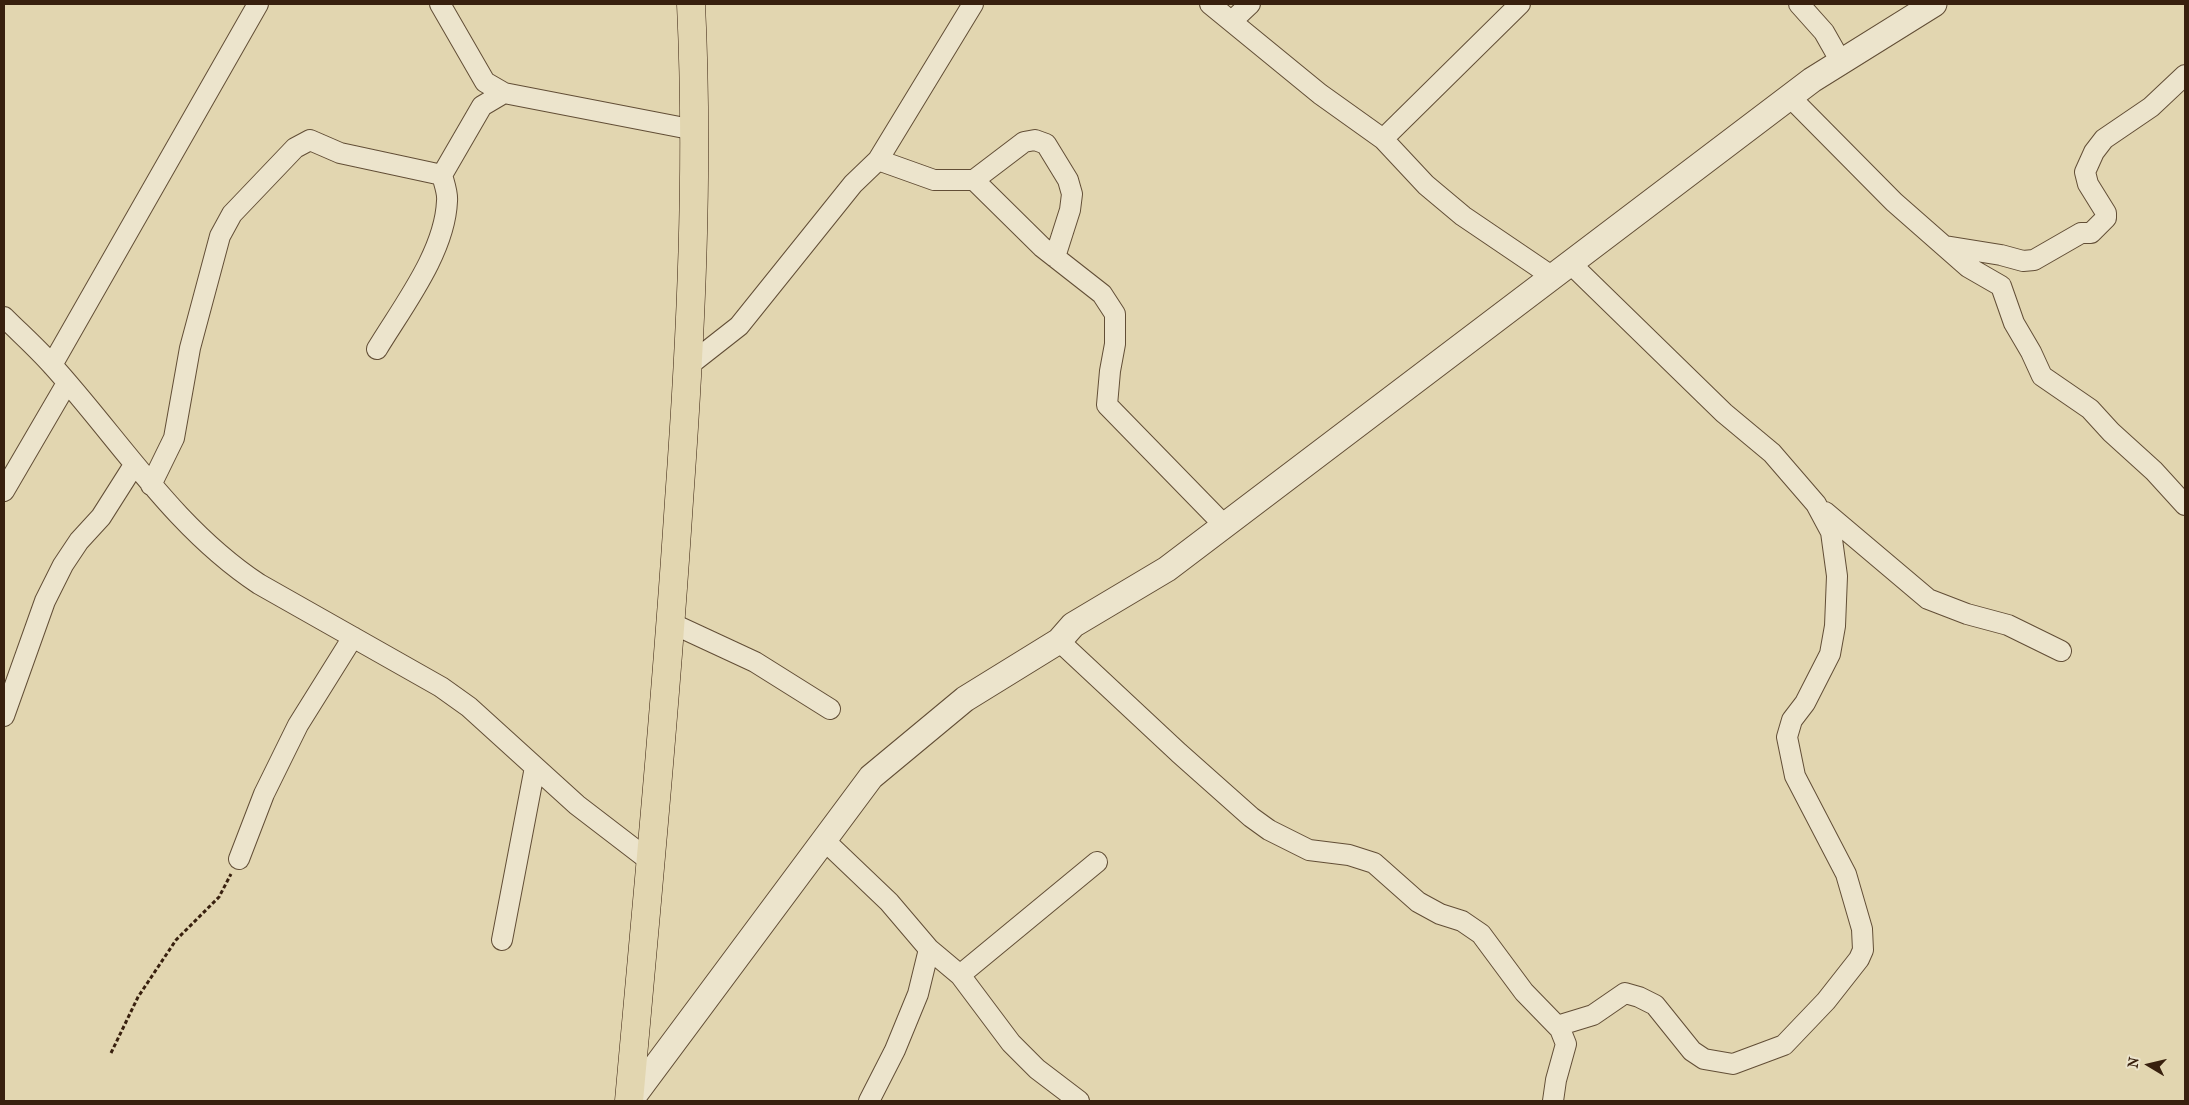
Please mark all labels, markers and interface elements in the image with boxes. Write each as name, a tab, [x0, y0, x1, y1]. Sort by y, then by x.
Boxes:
north arrow	[2124, 1040, 2174, 1090]
text: N	[2124, 1056, 2143, 1069]

